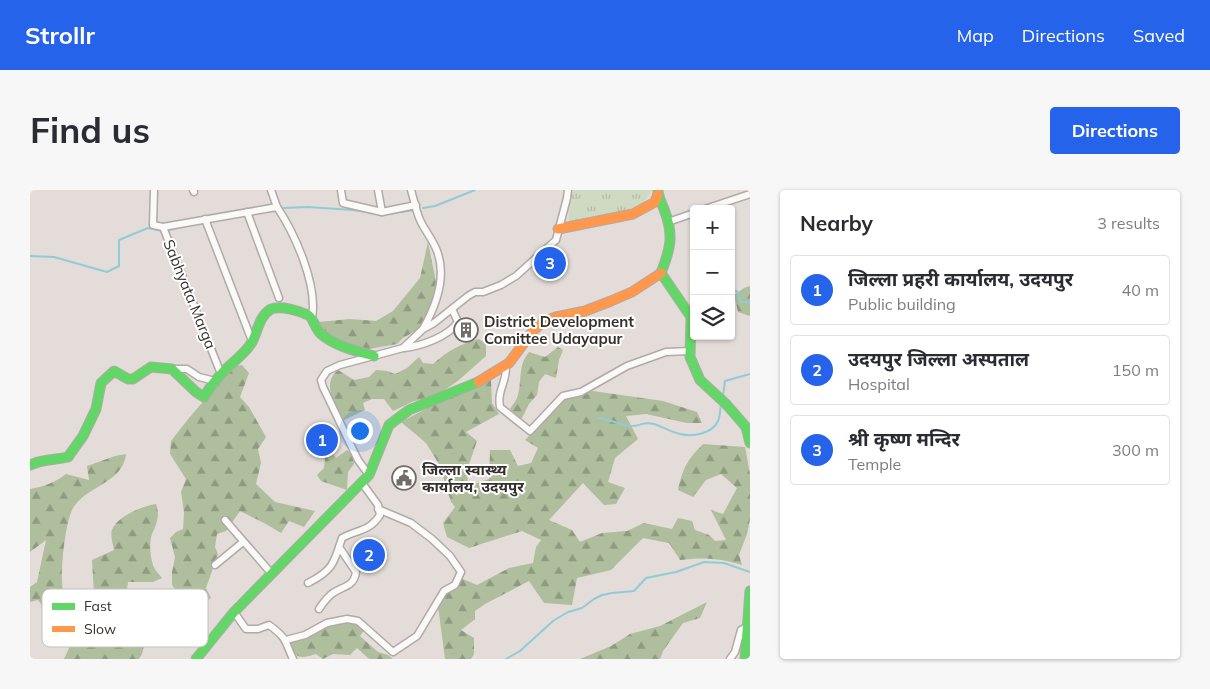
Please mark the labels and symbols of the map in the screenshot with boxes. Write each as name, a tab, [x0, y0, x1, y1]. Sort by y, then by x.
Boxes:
street label: Sabhyata Marga	[159, 237, 221, 351]
pin: 3	[534, 244, 566, 282]
place label: District Development Comittee Udayapur	[484, 312, 634, 348]
building icon: District Development Comittee Udayapur	[453, 317, 479, 343]
your location	[347, 418, 373, 444]
pin: 1	[306, 421, 338, 459]
place label: जिल्ला स्वास्थ्य कार्यालय, उदयपुर	[422, 460, 524, 497]
public building icon: जिल्ला स्वास्थ्य कार्यालय, उदयपुर	[391, 465, 417, 491]
pin: 2	[353, 536, 385, 574]
legend	[42, 589, 208, 647]
text: Fast	[84, 597, 112, 615]
text: Slow	[84, 620, 116, 638]

